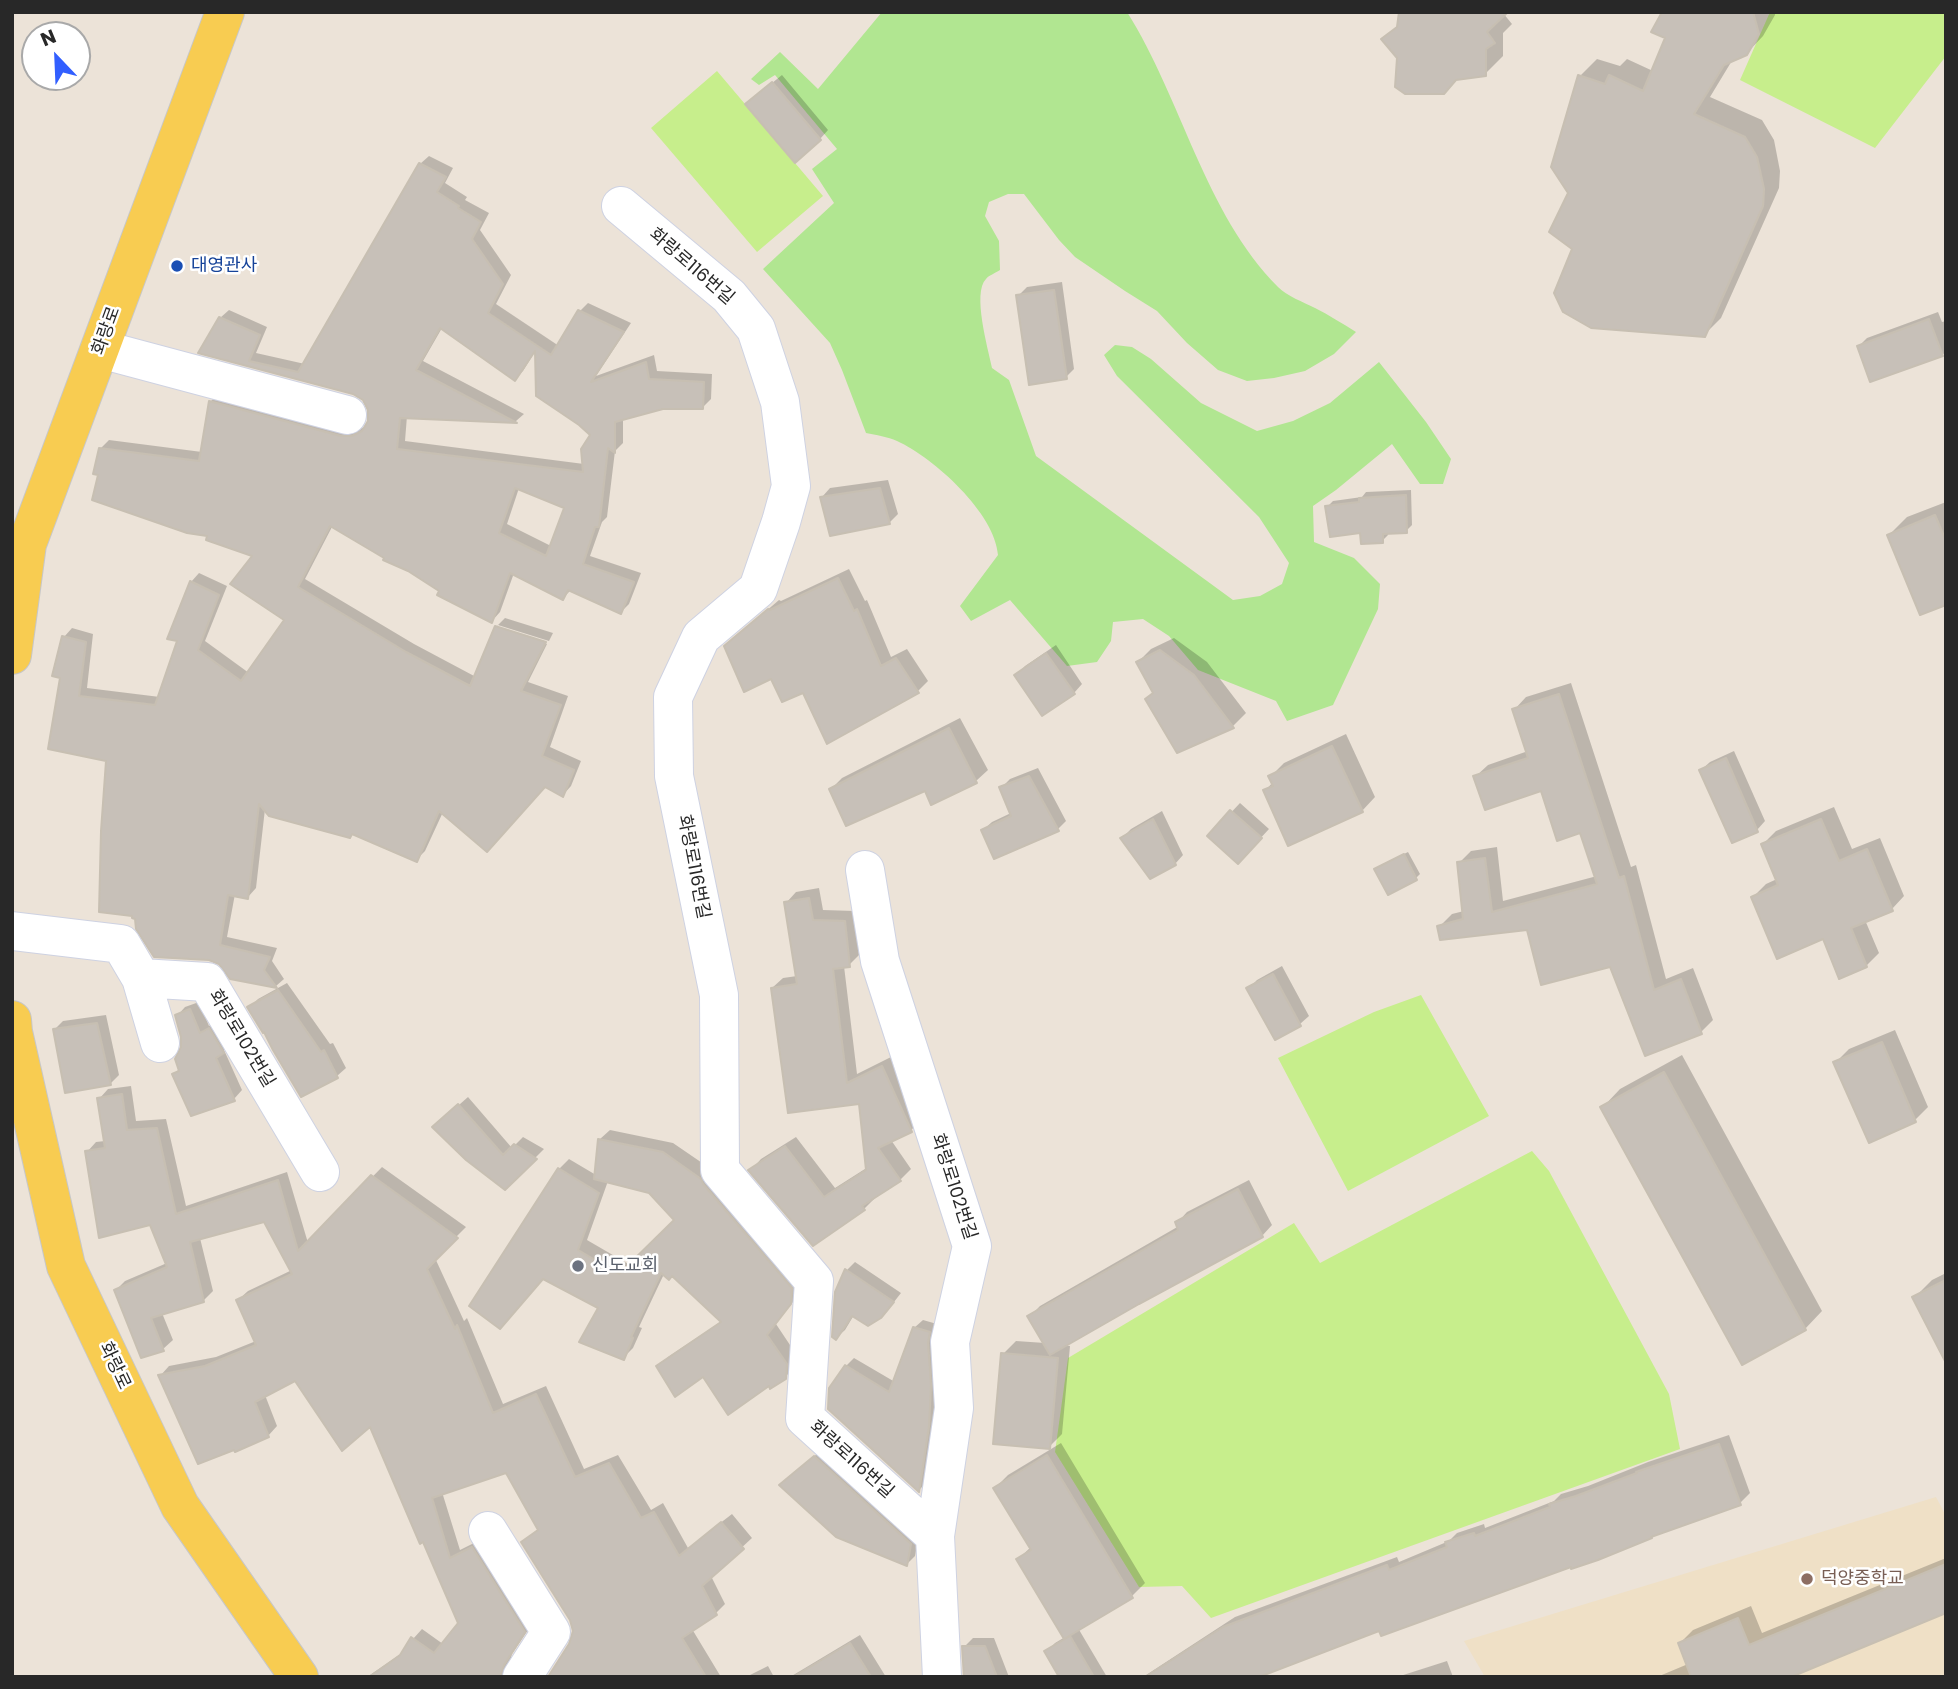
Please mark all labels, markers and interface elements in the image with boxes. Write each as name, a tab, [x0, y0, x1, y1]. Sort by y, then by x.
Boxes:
north arrow	[21, 21, 91, 91]
text: N	[37, 23, 60, 53]
street label: 화랑로116번길	[644, 224, 738, 310]
place label: 대영관사	[191, 255, 257, 277]
marker: 대영관사	[169, 258, 185, 274]
street label: 화랑로	[88, 304, 126, 358]
street label: 화랑로116번길	[672, 813, 714, 921]
street label: 화랑로102번길	[203, 986, 279, 1092]
street label: 화랑로102번길	[926, 1131, 980, 1243]
place label: 신도교회	[592, 1255, 658, 1277]
marker: 신도교회	[570, 1258, 586, 1274]
street label: 화랑로	[94, 1339, 134, 1393]
street label: 화랑로116번길	[804, 1417, 898, 1503]
place label: 덕양중학교	[1821, 1568, 1904, 1590]
marker: 덕양중학교	[1799, 1571, 1815, 1587]

